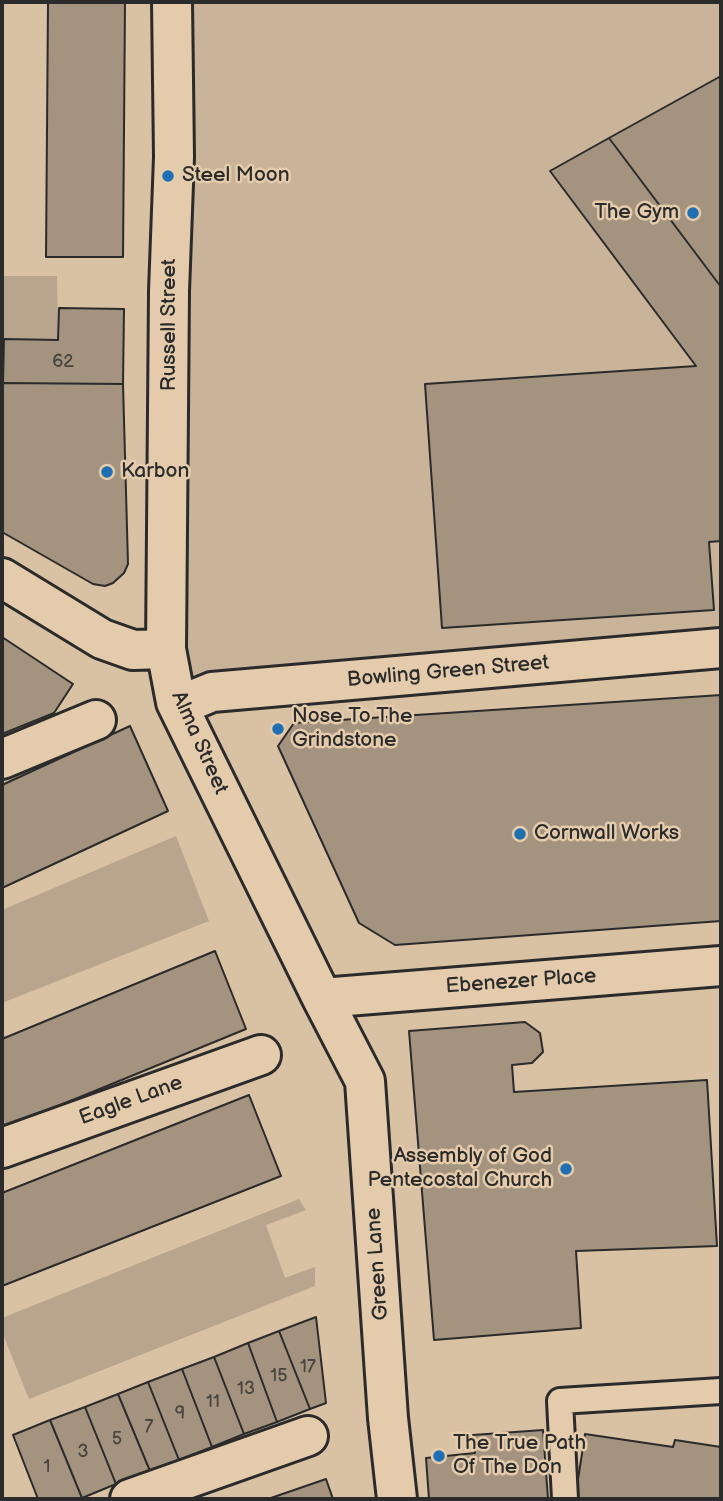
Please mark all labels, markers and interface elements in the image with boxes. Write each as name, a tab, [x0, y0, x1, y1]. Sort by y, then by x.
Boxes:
place label: Steel Moon	[182, 163, 290, 189]
marker: Steel Moon	[160, 168, 176, 184]
place label: The Gym	[595, 200, 679, 226]
marker: The Gym	[685, 205, 701, 221]
street label: Russell Street	[157, 259, 183, 391]
house number: 62	[52, 351, 74, 373]
place label: Karbon	[121, 459, 189, 485]
marker: Karbon	[99, 464, 115, 480]
street label: Bowling Green Street	[346, 651, 550, 693]
street label: Alma Street	[165, 688, 233, 798]
place label: Nose To The Grindstone	[292, 704, 412, 754]
marker: Nose To The Grindstone	[270, 721, 286, 737]
place label: Cornwall Works	[534, 821, 679, 847]
marker: Cornwall Works	[512, 826, 528, 842]
street label: Ebenezer Place	[445, 964, 597, 1000]
street label: Eagle Lane	[76, 1071, 186, 1131]
place label: Assembly of God Pentecostal Church	[367, 1144, 552, 1194]
marker: Assembly of God Pentecostal Church	[558, 1161, 574, 1177]
street label: Green Lane	[361, 1207, 395, 1321]
house number: 17	[300, 1356, 316, 1378]
house number: 15	[270, 1365, 288, 1387]
house number: 13	[237, 1378, 255, 1400]
house number: 11	[206, 1391, 220, 1413]
house number: 9	[175, 1403, 185, 1425]
house number: 7	[145, 1416, 153, 1438]
house number: 5	[112, 1428, 122, 1450]
place label: The True Path Of The Don	[453, 1431, 586, 1481]
house number: 3	[77, 1441, 89, 1463]
marker: The True Path Of The Don	[431, 1448, 447, 1464]
house number: 1	[44, 1456, 50, 1478]

